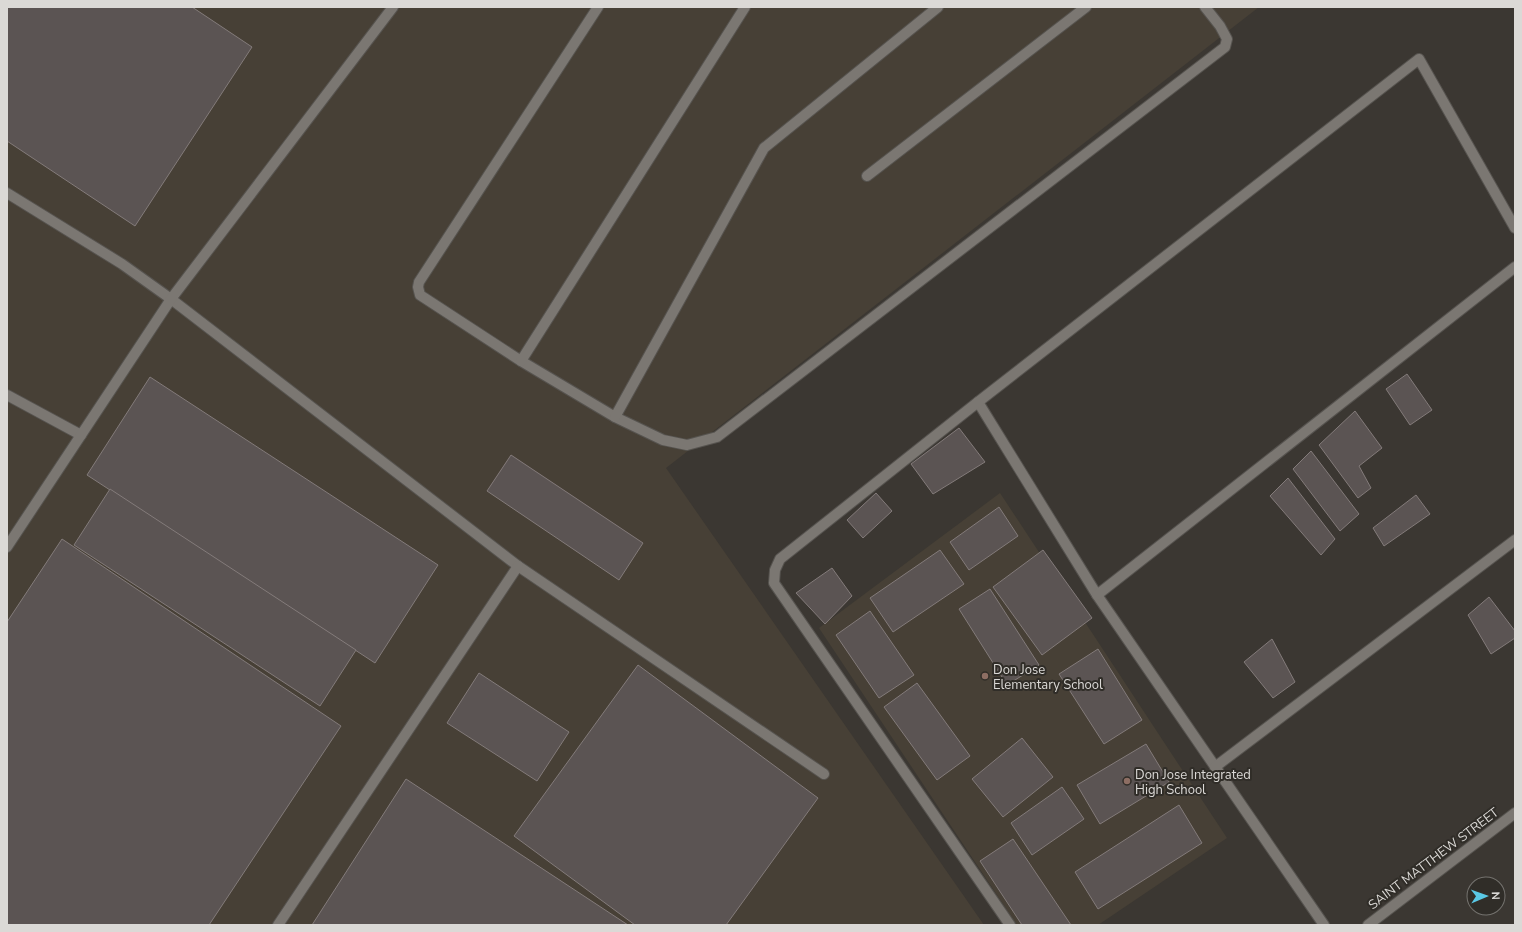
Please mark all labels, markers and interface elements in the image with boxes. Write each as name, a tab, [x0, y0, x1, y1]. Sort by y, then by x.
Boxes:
place label: Don Jose Elementary School	[993, 661, 1103, 694]
marker: Don Jose Elementary School	[980, 671, 990, 681]
place label: Don Jose Integrated High School	[1135, 766, 1251, 799]
marker: Don Jose Integrated High School	[1122, 776, 1132, 786]
street label: SAINT MATTHEW STREET	[1365, 804, 1501, 912]
north arrow	[1466, 876, 1506, 916]

